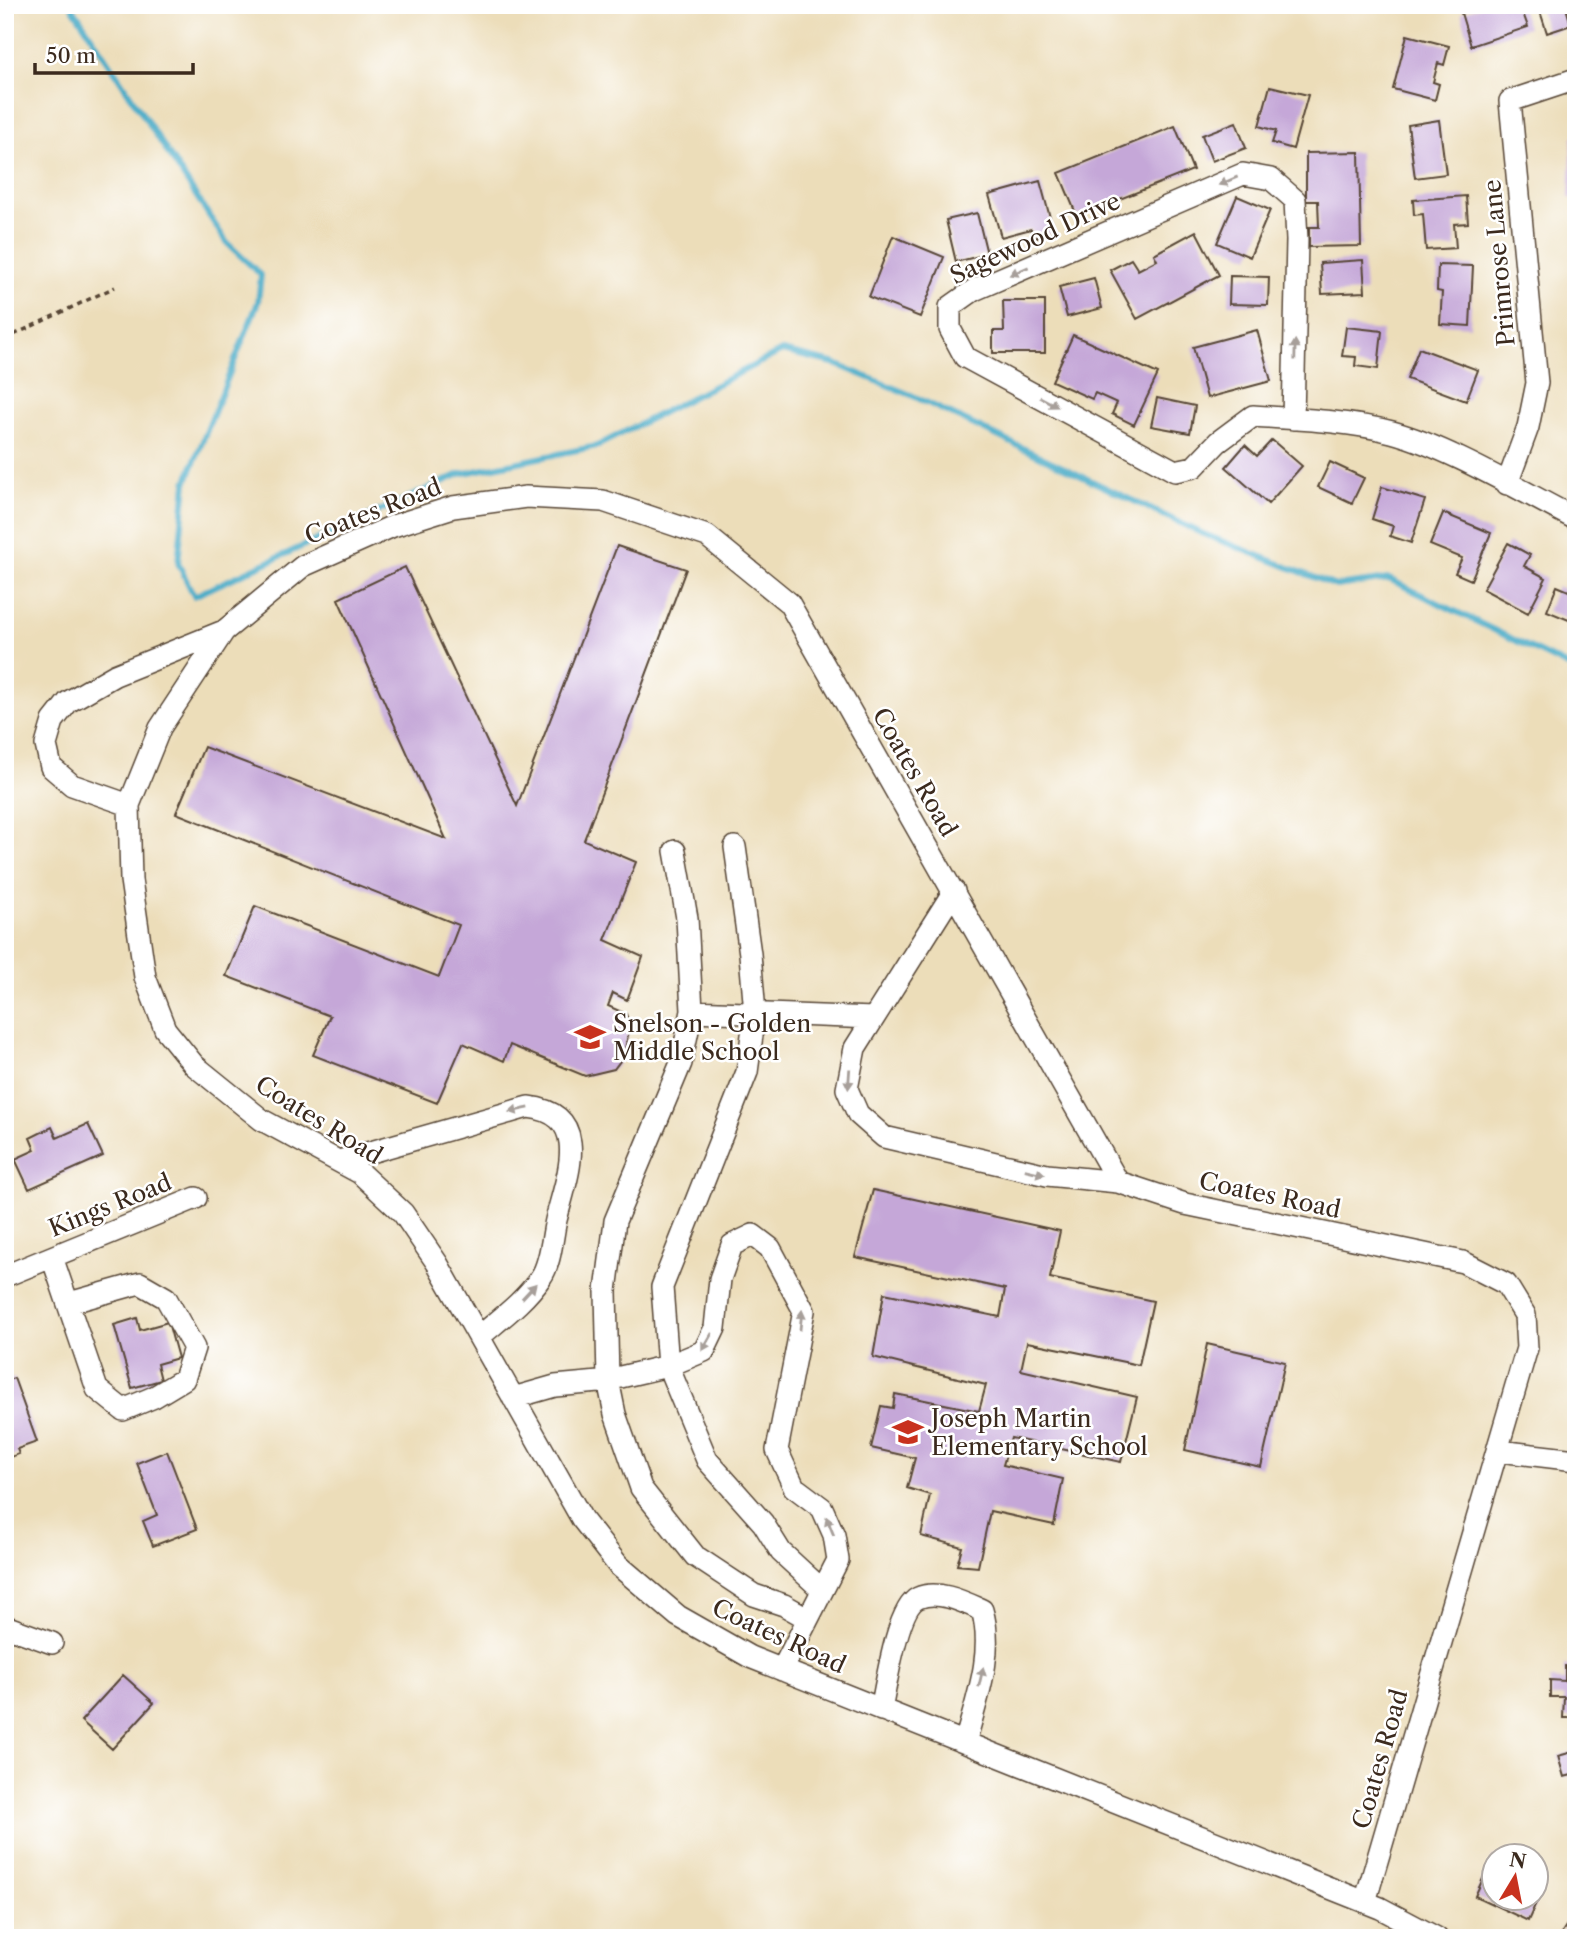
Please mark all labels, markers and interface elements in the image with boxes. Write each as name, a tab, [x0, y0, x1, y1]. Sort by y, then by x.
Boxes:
scale bar	[35, 32, 192, 76]
text: 50 m	[46, 43, 96, 68]
one-way arrow	[1217, 176, 1238, 187]
street label: Primrose Lane	[1477, 178, 1521, 348]
street label: Sagewood Drive	[945, 186, 1125, 290]
one-way arrow	[1008, 265, 1029, 276]
one-way arrow	[1289, 339, 1301, 361]
one-way arrow	[1039, 397, 1059, 408]
street label: Coates Road	[301, 472, 446, 550]
street label: Coates Road	[866, 702, 964, 842]
place label: Snelson - Golden Middle School	[613, 1009, 811, 1066]
school or university icon: Snelson - Golden Middle School	[573, 1020, 607, 1054]
one-way arrow	[843, 1068, 854, 1090]
street label: Coates Road	[250, 1070, 388, 1171]
one-way arrow	[508, 1105, 530, 1116]
street label: Coates Road	[1197, 1166, 1344, 1224]
street label: Kings Road	[44, 1167, 176, 1243]
one-way arrow	[1024, 1167, 1046, 1178]
one-way arrow	[521, 1282, 537, 1300]
one-way arrow	[796, 1309, 807, 1331]
one-way arrow	[702, 1332, 714, 1352]
place label: Joseph Martin Elementary School	[927, 1404, 1148, 1461]
school or university icon: Joseph Martin Elementary School	[891, 1415, 925, 1449]
one-way arrow	[824, 1515, 835, 1536]
street label: Coates Road	[708, 1592, 851, 1680]
one-way arrow	[976, 1666, 987, 1688]
street label: Coates Road	[1346, 1685, 1414, 1832]
north arrow	[1480, 1842, 1550, 1912]
text: N	[1508, 1848, 1528, 1874]

